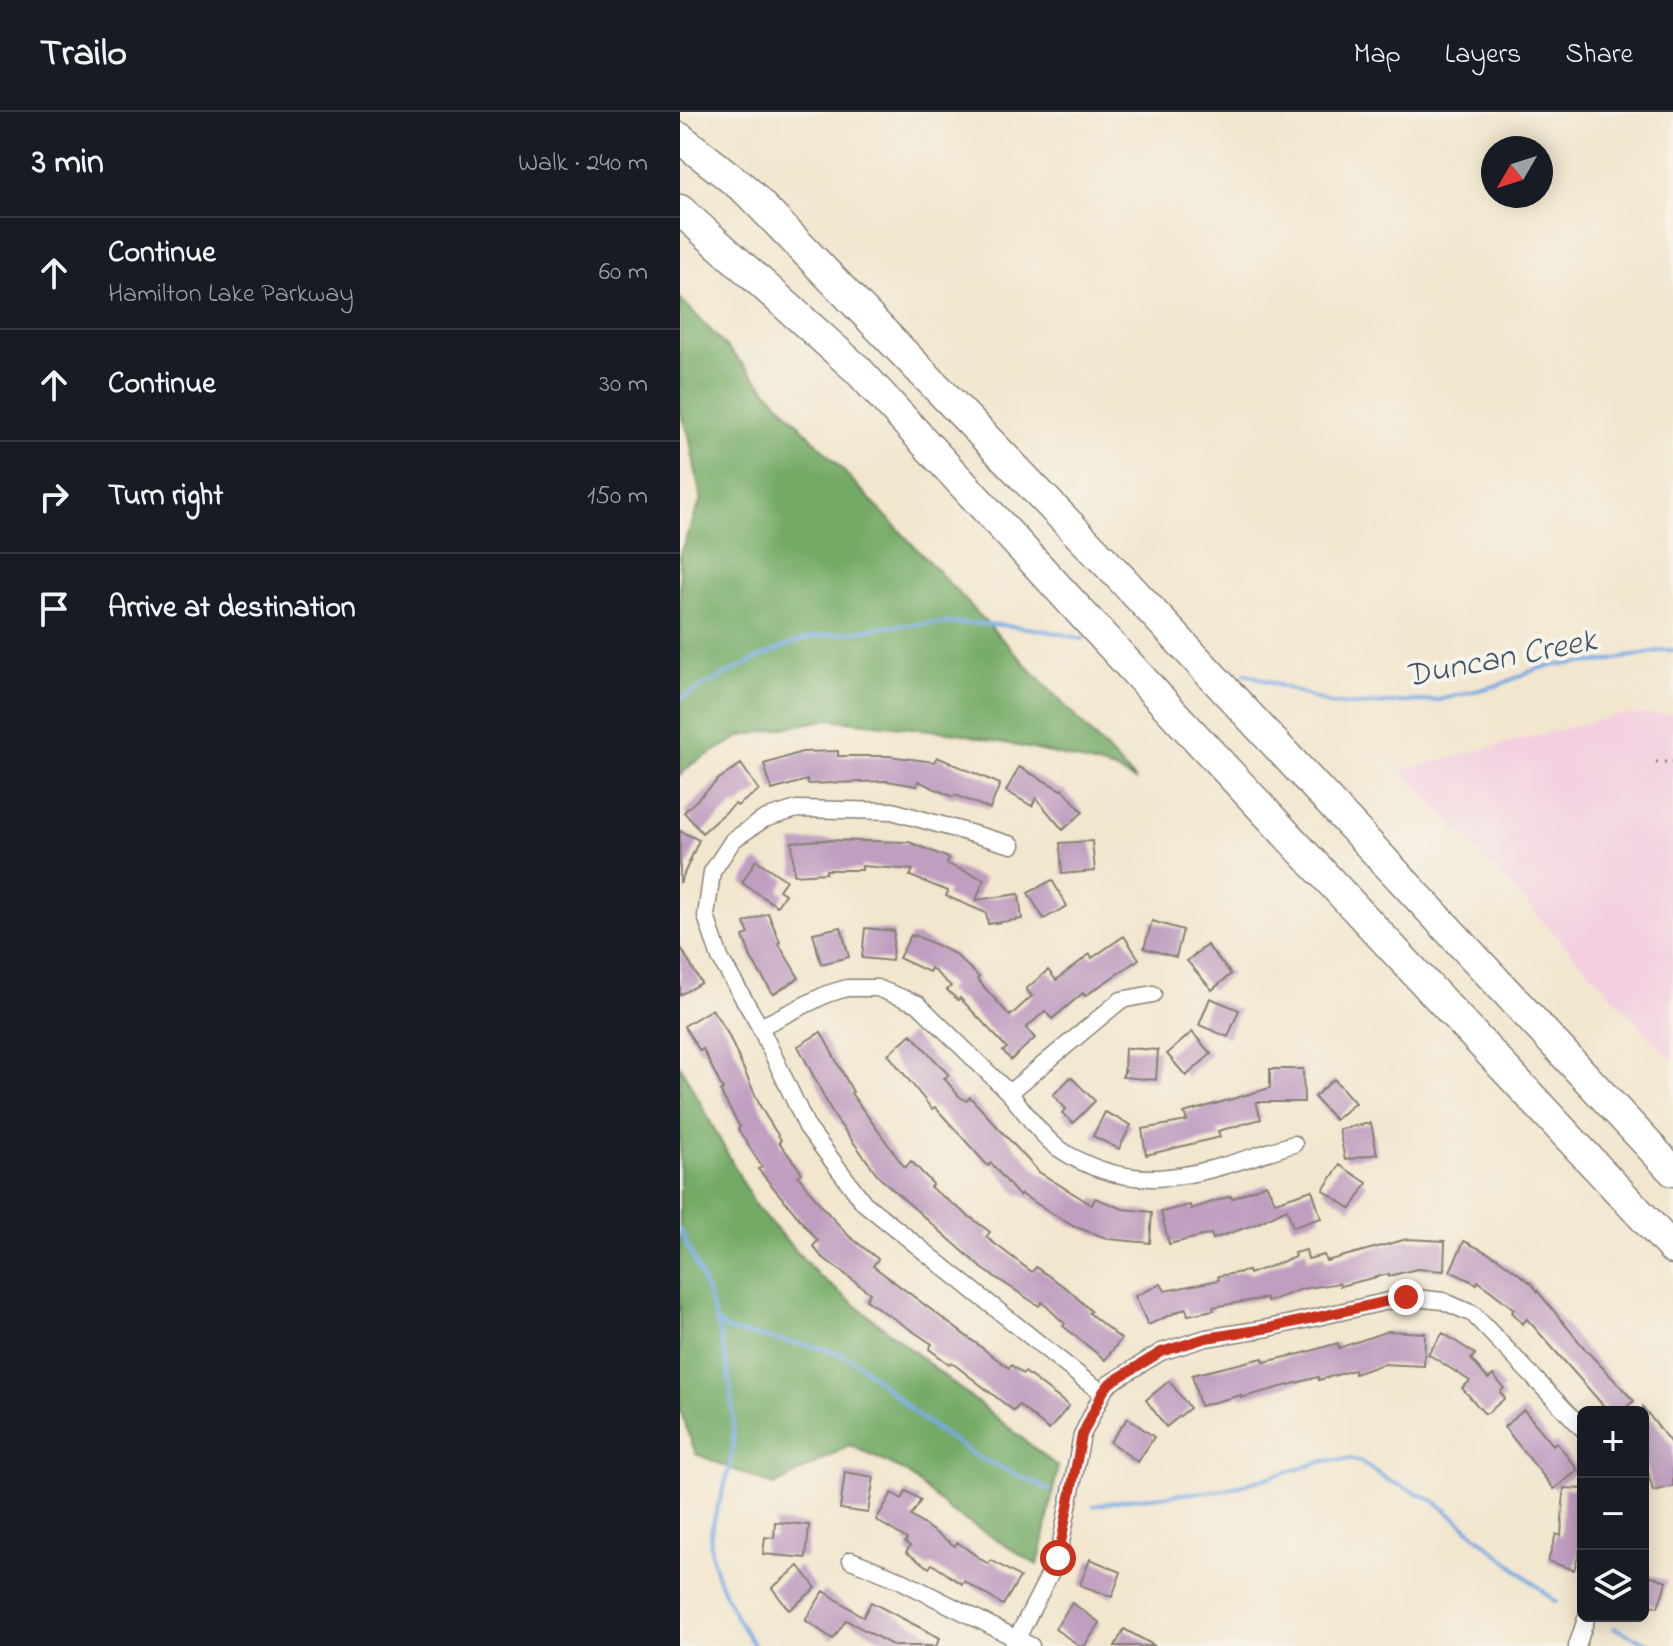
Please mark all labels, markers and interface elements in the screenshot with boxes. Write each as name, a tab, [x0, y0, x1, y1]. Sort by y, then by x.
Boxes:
text: Trailo	[40, 27, 127, 83]
text: Map	[1353, 35, 1401, 76]
text: Layers	[1445, 35, 1521, 76]
text: Share	[1565, 35, 1633, 76]
north arrow	[1481, 136, 1553, 208]
text: 3 min	[32, 139, 104, 189]
text: Walk · 240 m	[518, 145, 648, 183]
text: Continue	[108, 232, 216, 276]
icon: ahead	[32, 251, 76, 295]
text: 60 m	[599, 254, 648, 292]
text: Hamilton Lake Parkway	[108, 276, 354, 314]
icon: ahead	[32, 363, 76, 407]
text: Continue	[108, 363, 216, 407]
text: 30 m	[599, 366, 648, 404]
icon: right	[32, 475, 76, 519]
text: Turn right	[108, 475, 223, 519]
text: 150 m	[587, 478, 648, 516]
icon: arrive	[32, 587, 76, 631]
text: Arrive at destination	[108, 587, 356, 631]
water label: Duncan Creek	[1401, 616, 1603, 703]
route end	[1388, 1279, 1424, 1315]
map controls	[1577, 1406, 1649, 1622]
button: +	[1577, 1406, 1649, 1478]
button: −	[1577, 1478, 1649, 1550]
route start	[1040, 1540, 1076, 1576]
button: layers	[1577, 1550, 1649, 1622]

